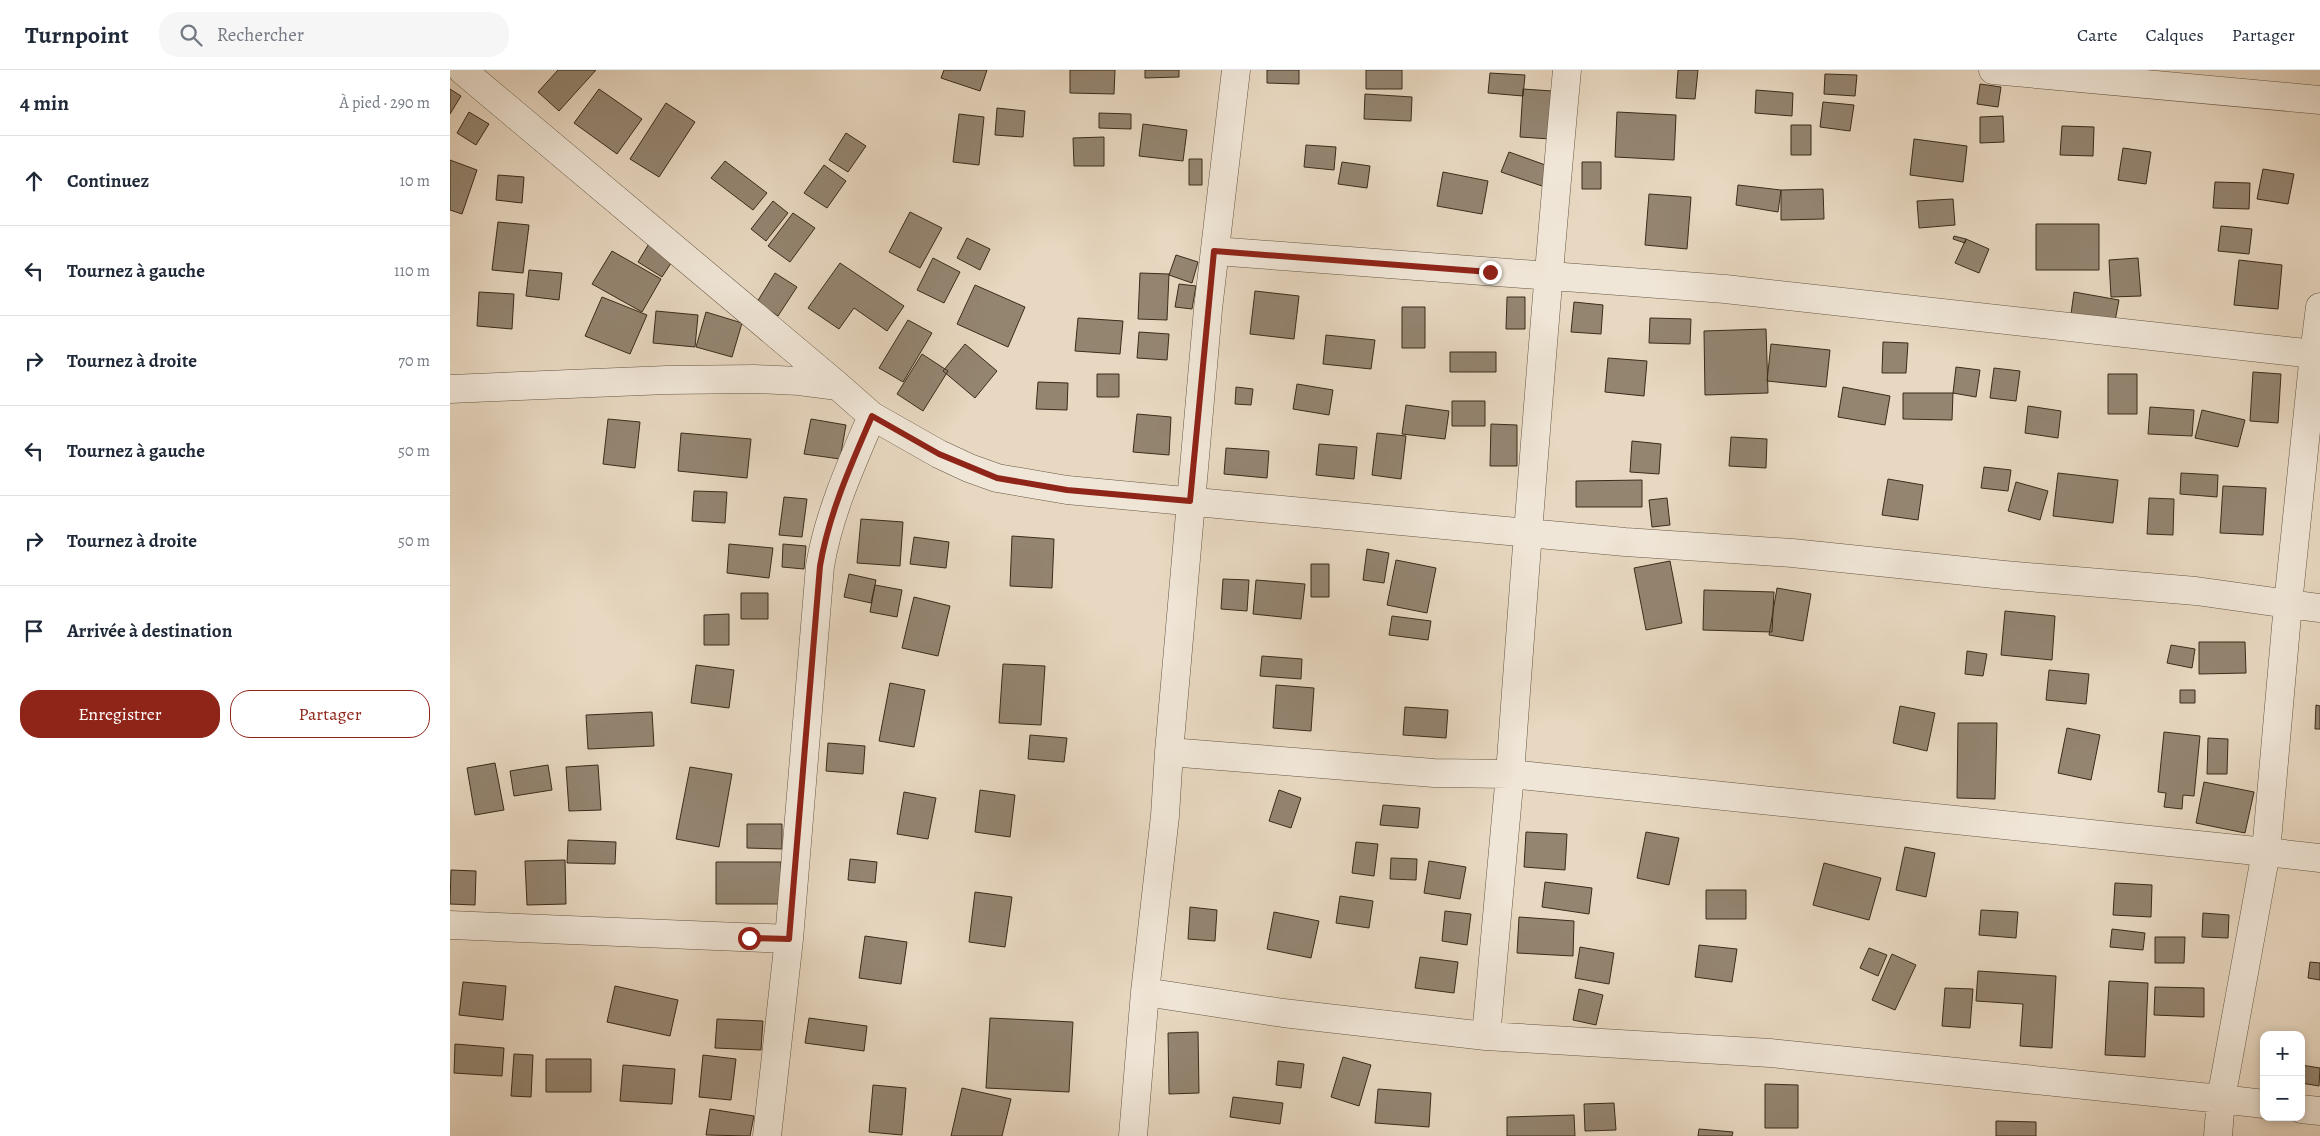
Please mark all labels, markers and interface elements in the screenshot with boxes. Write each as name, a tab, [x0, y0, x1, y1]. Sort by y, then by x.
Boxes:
search box	[159, 12, 509, 57]
text: Turnpoint	[25, 19, 129, 51]
icon: search	[177, 21, 205, 49]
text: Rechercher	[217, 22, 304, 48]
text: Carte	[2077, 23, 2117, 47]
text: Calques	[2145, 23, 2204, 47]
text: Partager	[2232, 23, 2295, 47]
text: 4 min	[20, 89, 69, 117]
text: À pied · 290 m	[339, 92, 430, 114]
icon: ahead	[20, 167, 48, 195]
text: Continuez	[67, 168, 149, 194]
text: 10 m	[400, 170, 430, 192]
icon: left	[20, 257, 48, 285]
text: Tournez à gauche	[67, 258, 205, 284]
text: 110 m	[394, 260, 430, 282]
route end	[1479, 261, 1502, 284]
icon: right	[20, 347, 48, 375]
text: Tournez à droite	[67, 348, 197, 374]
text: 70 m	[398, 350, 430, 372]
icon: left	[20, 437, 48, 465]
text: Tournez à gauche	[67, 438, 205, 464]
text: 50 m	[398, 440, 430, 462]
icon: right	[20, 527, 48, 555]
text: Tournez à droite	[67, 528, 197, 554]
text: 50 m	[398, 530, 430, 552]
icon: arrive	[20, 617, 48, 645]
text: Arrivée à destination	[67, 618, 232, 644]
button: Enregistrer	[20, 690, 220, 738]
button: Partager	[230, 690, 430, 738]
route start	[738, 927, 761, 950]
map controls	[2260, 1031, 2305, 1121]
button: +	[2260, 1031, 2305, 1076]
button: −	[2260, 1076, 2305, 1121]

